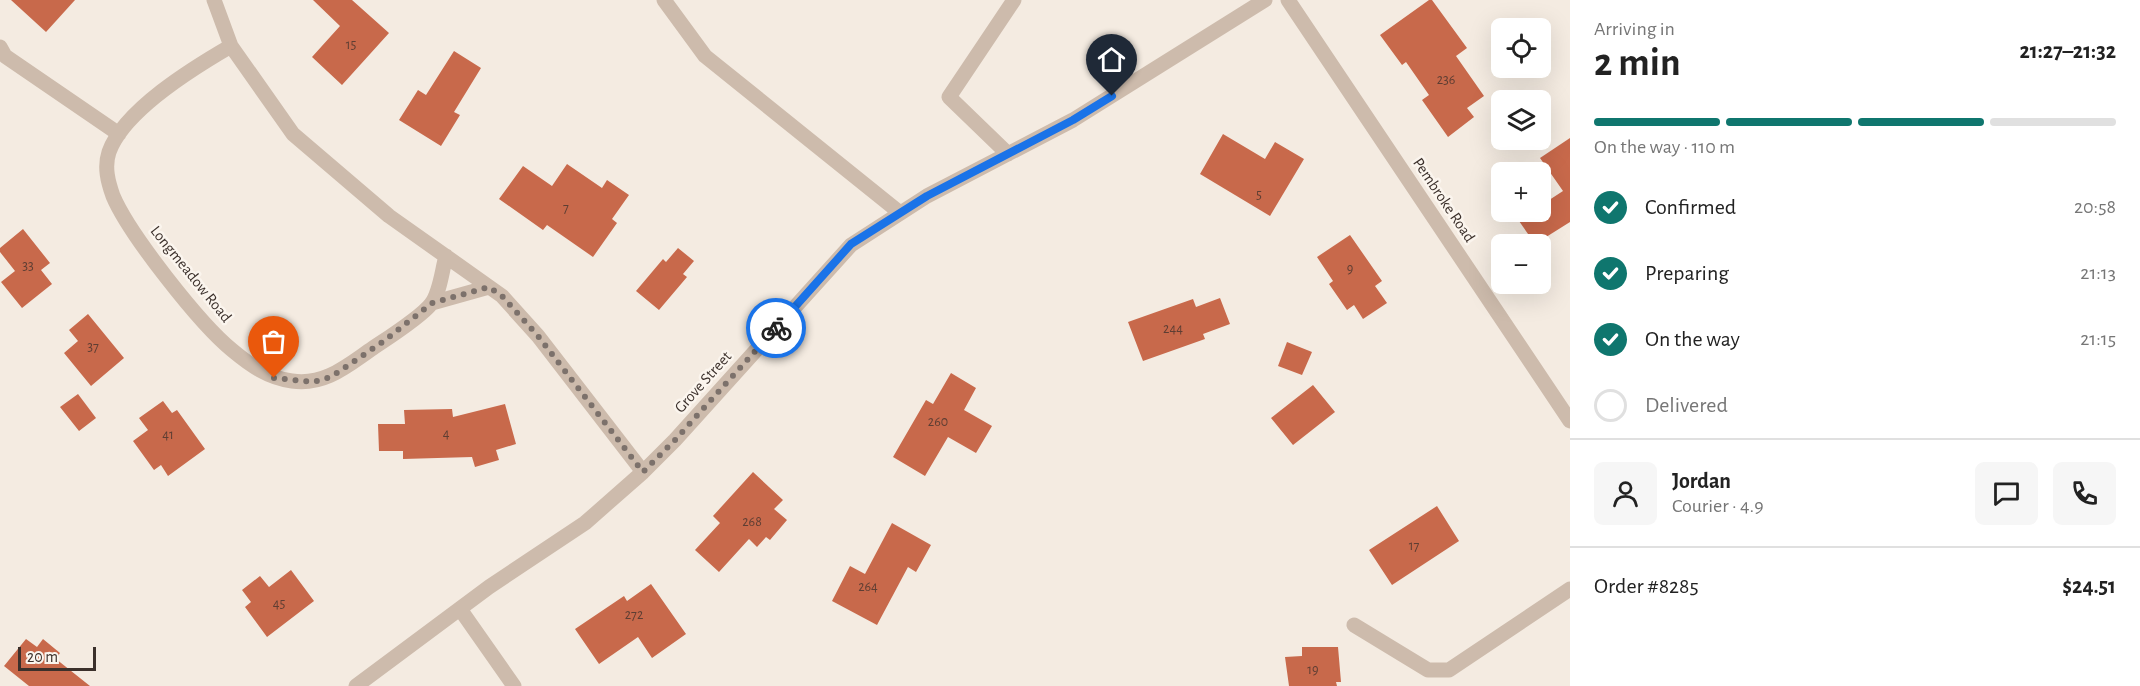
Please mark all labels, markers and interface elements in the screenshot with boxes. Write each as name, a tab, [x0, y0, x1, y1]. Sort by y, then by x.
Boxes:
map controls	[1491, 18, 1551, 294]
button: locate	[1491, 18, 1551, 78]
text: Arriving in	[1594, 19, 1675, 39]
pin	[1086, 34, 1137, 96]
house number: 15	[346, 38, 356, 52]
text: 21:27–21:32	[2020, 40, 2116, 62]
icon: home	[1095, 43, 1128, 76]
text: 2 min	[1594, 44, 1681, 83]
house number: 236	[1437, 73, 1455, 87]
button: layers	[1491, 90, 1551, 150]
text: On the way · 110 m	[1594, 137, 1735, 157]
street label: Pembroke Road	[1410, 155, 1478, 245]
button: +	[1491, 162, 1551, 222]
house number: 5	[1256, 188, 1262, 202]
icon: check	[1594, 191, 1627, 224]
text: Confirmed	[1645, 196, 1736, 218]
text: 20:58	[2074, 197, 2116, 217]
house number: 7	[563, 201, 569, 215]
street label: Longmeadow Road	[147, 223, 235, 325]
button: −	[1491, 234, 1551, 294]
icon: check	[1594, 257, 1627, 290]
house number: 33	[22, 259, 34, 273]
house number: 9	[1347, 262, 1353, 276]
text: Preparing	[1645, 262, 1729, 284]
text: 21:13	[2080, 263, 2116, 283]
courier	[746, 298, 806, 358]
icon: bike	[760, 312, 793, 345]
pin	[248, 316, 299, 378]
house number: 244	[1163, 322, 1183, 336]
icon: check	[1594, 323, 1627, 356]
icon: bag	[257, 325, 290, 358]
text: On the way	[1645, 328, 1740, 350]
text: 21:15	[2080, 329, 2116, 349]
house number: 37	[87, 340, 99, 354]
street label: Grove Street	[672, 348, 734, 416]
text: Delivered	[1645, 394, 1728, 416]
house number: 260	[928, 415, 948, 429]
house number: 4	[443, 427, 450, 441]
house number: 41	[162, 428, 174, 442]
button: person	[1594, 462, 1657, 525]
button: chat	[1975, 462, 2038, 525]
button: phone	[2053, 462, 2116, 525]
text: Jordan	[1672, 470, 1731, 492]
text: Courier · 4.9	[1672, 496, 1764, 516]
house number: 268	[742, 515, 762, 529]
house number: 17	[1409, 539, 1419, 553]
text: Order #8285	[1594, 575, 1699, 597]
text: $24.51	[2062, 575, 2116, 597]
house number: 264	[858, 580, 878, 594]
house number: 45	[273, 597, 285, 611]
house number: 272	[625, 608, 643, 622]
scale bar	[18, 644, 96, 672]
text: 20 m	[27, 649, 58, 665]
house number: 19	[1307, 663, 1319, 677]

